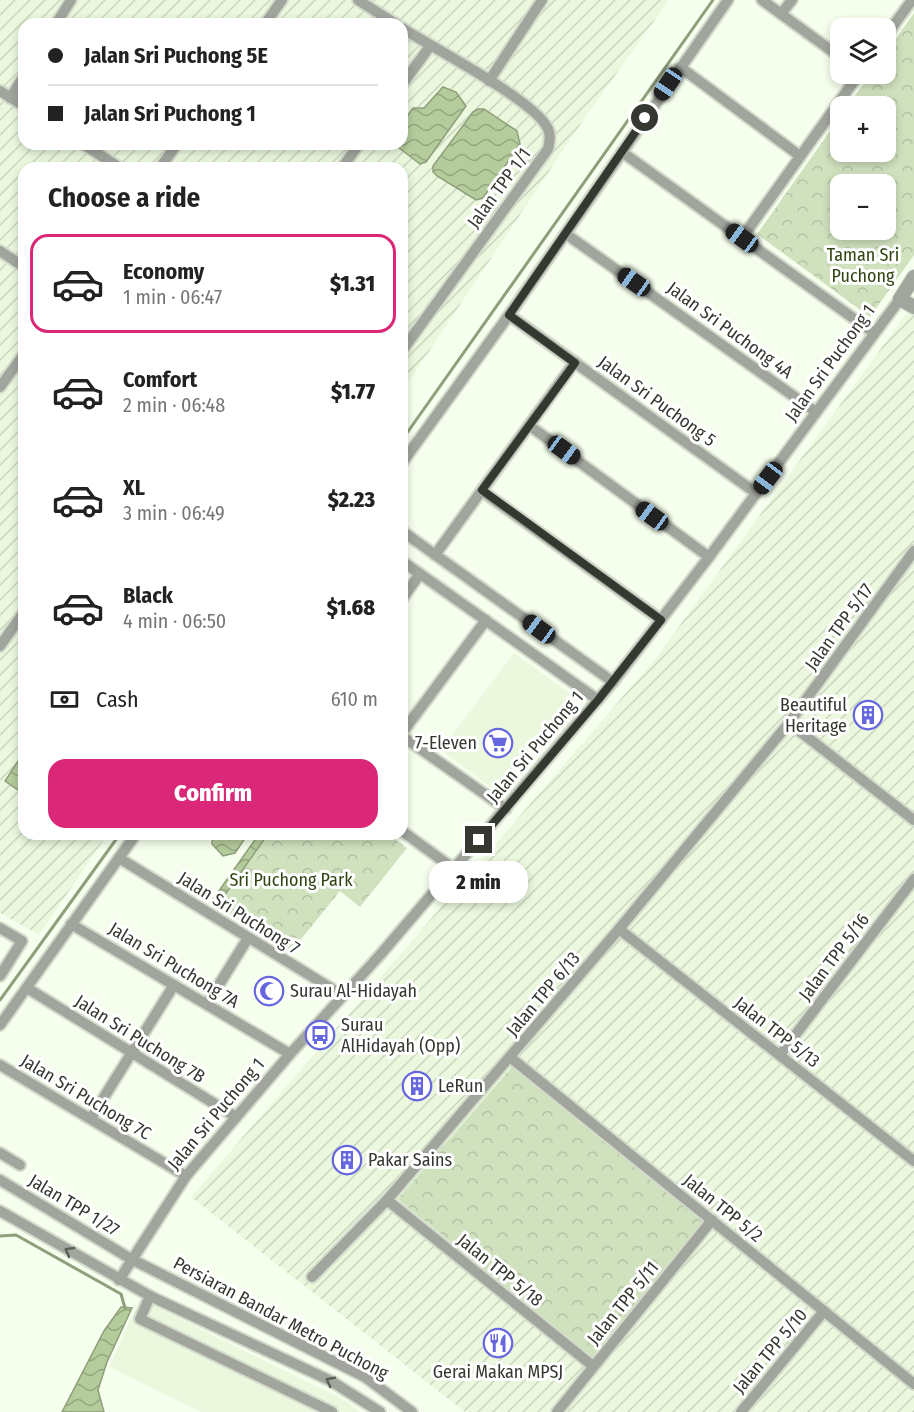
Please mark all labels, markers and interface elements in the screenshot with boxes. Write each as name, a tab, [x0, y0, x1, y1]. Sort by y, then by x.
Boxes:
map controls	[830, 18, 896, 240]
button: layers	[830, 18, 896, 84]
text: Jalan Sri Puchong 5E	[84, 42, 268, 69]
car	[650, 64, 686, 104]
button: +	[830, 96, 896, 162]
text: Jalan Sri Puchong 1	[84, 100, 256, 127]
route start	[631, 104, 658, 131]
street label: Jalan TPP 1/1	[463, 144, 535, 232]
button: −	[830, 174, 896, 240]
text: Choose a ride	[48, 182, 200, 214]
car	[722, 220, 762, 256]
park label: Taman Sri Puchong	[827, 244, 899, 287]
icon: car	[51, 257, 105, 311]
text: Economy	[123, 258, 204, 285]
car	[614, 264, 654, 300]
text: $1.31	[330, 270, 375, 297]
street label: Jalan Sri Puchong 4A	[663, 277, 798, 383]
text: 1 min · 06:47	[123, 285, 222, 309]
street label: Jalan Sri Puchong 1	[780, 300, 880, 426]
street label: Jalan Sri Puchong 5	[594, 351, 720, 451]
icon: car	[51, 365, 105, 419]
text: Comfort	[123, 366, 197, 393]
text: $1.77	[331, 378, 375, 405]
text: 2 min · 06:48	[123, 393, 225, 417]
car	[544, 432, 584, 468]
car	[750, 458, 786, 498]
icon: car	[51, 473, 105, 527]
text: XL	[123, 474, 145, 501]
text: $2.23	[328, 486, 375, 513]
car	[632, 498, 672, 534]
text: 3 min · 06:49	[123, 501, 225, 525]
street label: Jalan TPP 5/17	[800, 579, 878, 675]
icon: car	[51, 581, 105, 635]
text: Black	[123, 582, 173, 609]
text: $1.68	[327, 594, 375, 621]
text: 4 min · 06:50	[123, 609, 226, 633]
car	[519, 611, 559, 647]
icon: cash	[48, 683, 81, 716]
text: Cash	[96, 686, 139, 713]
text: 610 m	[331, 687, 378, 711]
street label: Jalan Sri Puchong 1	[482, 687, 588, 807]
place label: Beautiful Heritage	[780, 694, 847, 737]
building icon: Beautiful Heritage	[852, 699, 884, 731]
supermarket icon: 7-Eleven	[482, 727, 514, 759]
place label: 7-Eleven	[415, 732, 477, 754]
button: Confirm	[48, 759, 378, 828]
route end	[465, 826, 492, 853]
callout: 2 min	[430, 861, 528, 903]
street label: Jalan Sri Puchong 7	[174, 867, 304, 959]
park label: Sri Puchong Park	[229, 869, 353, 891]
text: 2 min	[456, 870, 501, 894]
street label: Jalan TPP 5/16	[794, 909, 874, 1005]
street label: Jalan Sri Puchong 7A	[105, 917, 244, 1013]
street label: Jalan TPP 6/13	[501, 947, 585, 1041]
mosque icon: Surau Al-Hidayah	[253, 975, 285, 1007]
place label: Surau Al-Hidayah	[290, 980, 417, 1002]
street label: Jalan Sri Puchong 7B	[71, 990, 209, 1088]
street label: Jalan TPP 5/13	[730, 992, 824, 1072]
place label: Surau AlHidayah (Opp)	[341, 1014, 460, 1057]
bus stop icon: Surau AlHidayah (Opp)	[304, 1019, 336, 1051]
street label: Jalan Sri Puchong 7C	[17, 1049, 155, 1145]
street label: Jalan Sri Puchong 1	[163, 1054, 269, 1174]
building icon: LeRun	[401, 1070, 433, 1102]
place label: LeRun	[438, 1075, 483, 1097]
building icon: Pakar Sains	[331, 1144, 363, 1176]
place label: Pakar Sains	[368, 1149, 453, 1171]
street label: Jalan TPP 1/27	[25, 1169, 123, 1241]
street label: Jalan TPP 5/2	[679, 1169, 767, 1247]
street label: Jalan TPP 5/18	[453, 1229, 547, 1311]
one-way arrow	[64, 1246, 75, 1258]
street label: Persiaran Bandar Metro Puchong	[170, 1252, 393, 1384]
street label: Jalan TPP 5/11	[583, 1257, 663, 1349]
street label: Jalan TPP 5/10	[728, 1304, 812, 1398]
restaurant icon: Gerai Makan MPSJ	[482, 1327, 514, 1359]
place label: Gerai Makan MPSJ	[433, 1361, 563, 1383]
one-way arrow	[325, 1377, 336, 1389]

